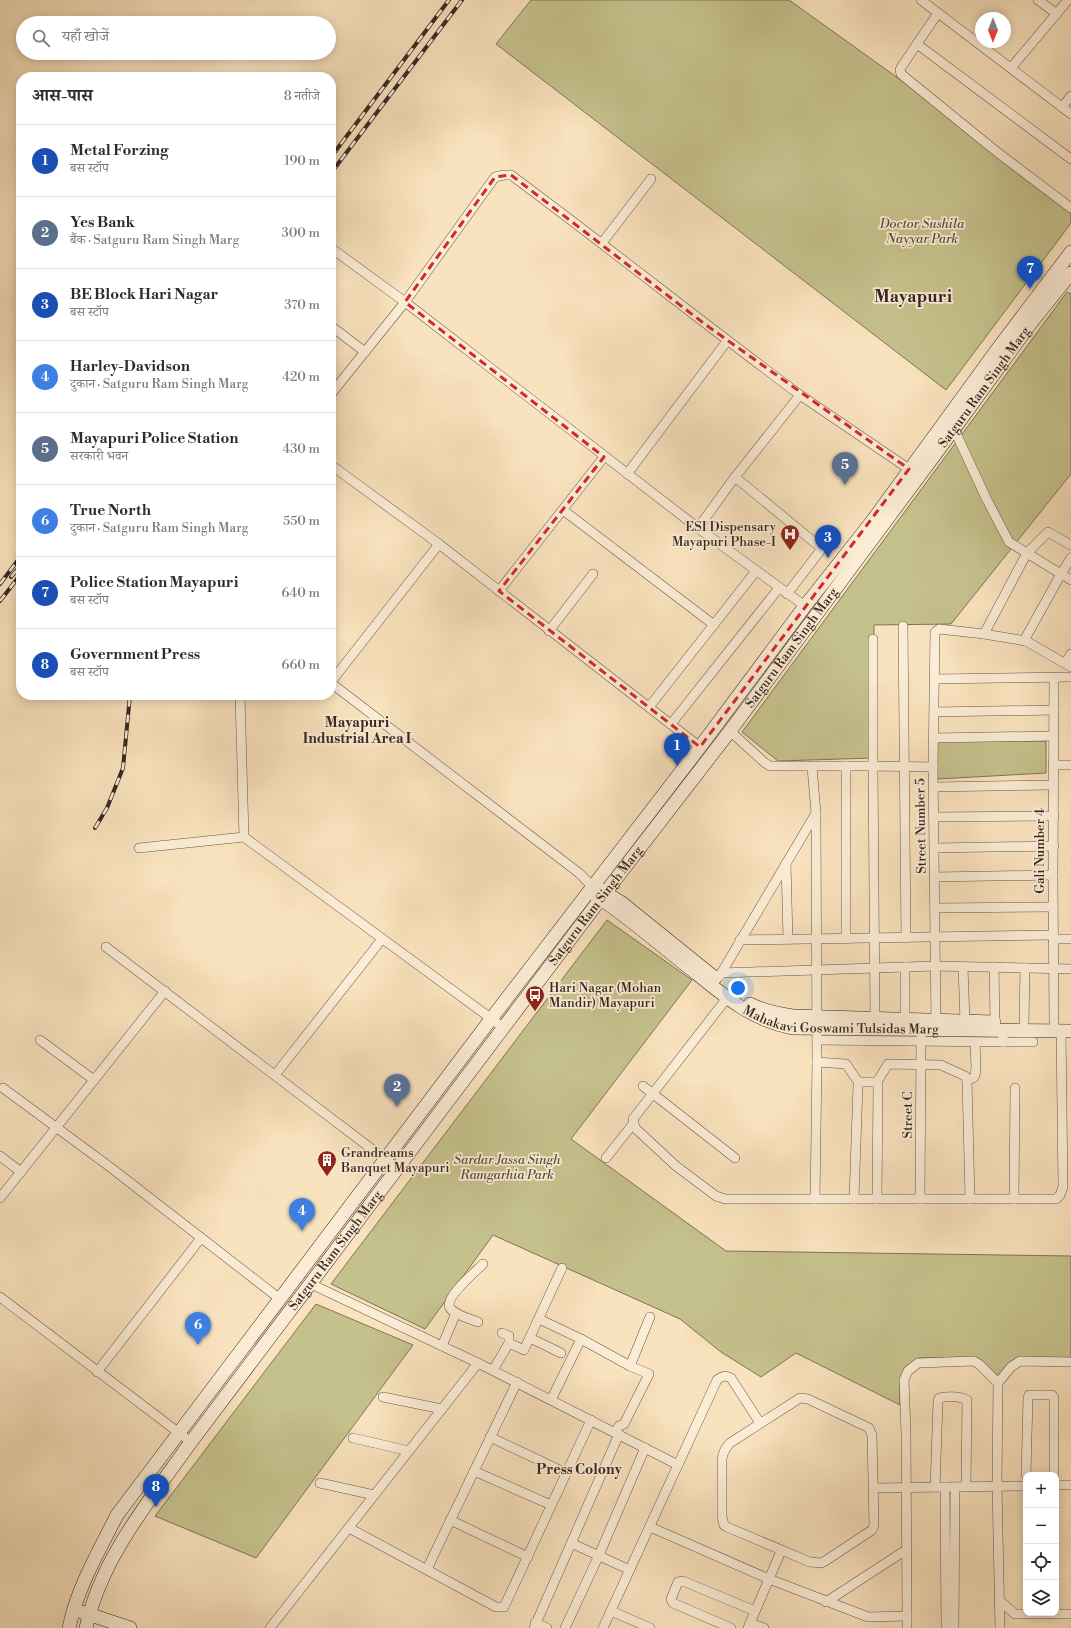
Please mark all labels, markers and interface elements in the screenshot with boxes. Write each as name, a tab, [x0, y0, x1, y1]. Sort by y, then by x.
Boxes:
north arrow	[975, 12, 1011, 48]
search box	[16, 16, 336, 60]
icon: search	[30, 27, 52, 49]
text: यहाँ खोजें	[62, 27, 109, 46]
text: आस-पास	[32, 85, 93, 107]
text: 8 नतीजे	[284, 88, 320, 104]
text: Metal Forzing	[70, 141, 169, 160]
text: 1	[42, 153, 48, 169]
text: 190 m	[284, 153, 320, 169]
text: बस स्टॉप	[70, 160, 109, 176]
text: Yes Bank	[70, 213, 135, 232]
park label: Doctor Sushila Nayyar Park	[879, 216, 965, 247]
text: 2	[41, 225, 49, 241]
text: 300 m	[282, 225, 320, 241]
text: बैंक · Satguru Ram Singh Marg	[70, 232, 239, 248]
pin: 7	[1017, 256, 1043, 289]
text: BE Block Hari Nagar	[70, 285, 218, 304]
district label: Mayapuri	[874, 286, 953, 308]
text: 3	[41, 297, 49, 313]
text: 370 m	[284, 297, 320, 313]
text: बस स्टॉप	[70, 304, 109, 320]
street label: Satguru Ram Singh Marg	[935, 323, 1034, 451]
text: Harley-Davidson	[70, 357, 190, 376]
text: 4	[41, 369, 49, 385]
text: 420 m	[282, 369, 320, 385]
text: दुकान · Satguru Ram Singh Marg	[70, 376, 248, 392]
text: Mayapuri Police Station	[70, 429, 238, 448]
text: 5	[41, 441, 49, 457]
text: 430 m	[282, 441, 320, 457]
text: सरकारी भवन	[70, 448, 128, 464]
pin: 5	[832, 452, 858, 485]
text: True North	[70, 501, 151, 520]
text: 6	[41, 513, 49, 529]
text: 550 m	[283, 513, 320, 529]
place label: ESI Dispensary Mayapuri Phase-I	[672, 519, 777, 550]
text: दुकान · Satguru Ram Singh Marg	[70, 520, 248, 536]
hospital icon: ESI Dispensary Mayapuri Phase-I	[779, 523, 801, 551]
pin: 3	[815, 525, 841, 558]
text: Police Station Mayapuri	[70, 573, 238, 592]
street label: Satguru Ram Singh Marg	[742, 584, 842, 711]
text: 7	[41, 585, 49, 601]
text: 640 m	[281, 585, 320, 601]
text: बस स्टॉप	[70, 592, 109, 608]
text: Government Press	[70, 645, 200, 664]
text: 8	[41, 657, 49, 673]
text: 660 m	[282, 657, 320, 673]
text: बस स्टॉप	[70, 664, 109, 680]
district label: Mayapuri Industrial Area I	[303, 714, 412, 748]
pin: 1	[664, 733, 690, 766]
street label: Street Number 5	[912, 778, 930, 874]
street label: Gali Number 4	[1032, 808, 1048, 894]
street label: Satguru Ram Singh Marg	[545, 843, 646, 969]
your location	[728, 978, 748, 998]
place label: Hari Nagar (Mohan Mandir) Mayapuri	[549, 980, 662, 1011]
bus stop icon: Hari Nagar (Mohan Mandir) Mayapuri	[524, 984, 546, 1012]
street label: Mahakavi Goswami Tulsidas Marg	[740, 1002, 939, 1038]
pin: 2	[384, 1074, 410, 1107]
street label: Street C	[900, 1091, 916, 1138]
place label: Grandreams Banquet Mayapuri	[340, 1145, 450, 1176]
building icon: Grandreams Banquet Mayapuri	[316, 1149, 338, 1177]
park label: Sardar Jassa Singh Ramgarhia Park	[454, 1152, 561, 1183]
street label: Satguru Ram Singh Marg	[285, 1187, 386, 1314]
pin: 4	[289, 1198, 315, 1231]
pin: 6	[185, 1312, 211, 1345]
district label: Press Colony	[536, 1461, 623, 1479]
map controls	[1023, 1472, 1059, 1616]
button: +	[1023, 1472, 1059, 1508]
pin: 8	[143, 1474, 169, 1507]
button: −	[1023, 1508, 1059, 1544]
button: locate	[1023, 1544, 1059, 1580]
button: layers	[1023, 1580, 1059, 1616]

